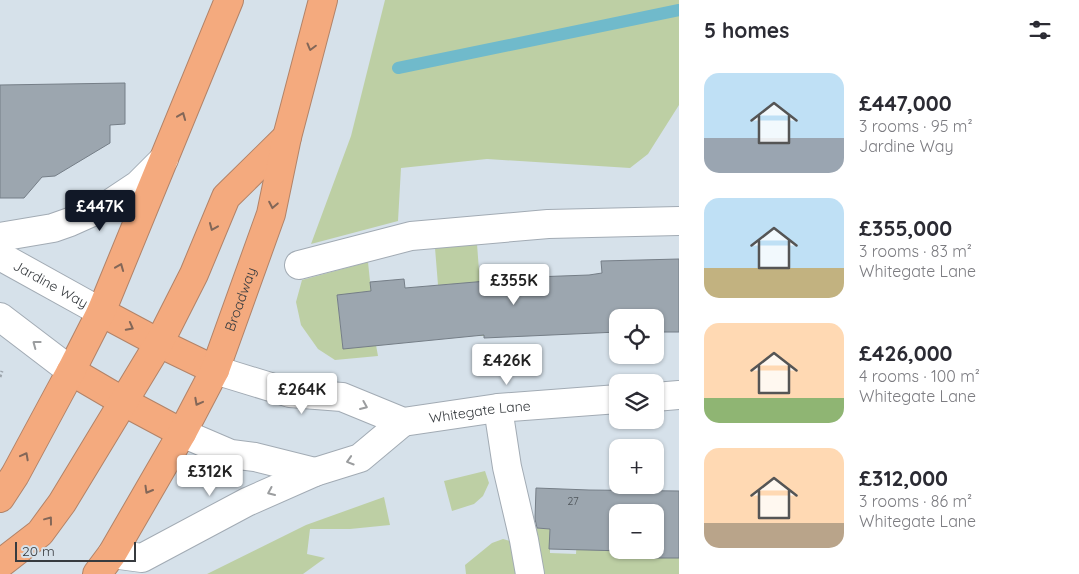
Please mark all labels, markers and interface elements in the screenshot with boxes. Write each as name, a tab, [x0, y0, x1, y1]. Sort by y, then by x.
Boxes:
icon: filters	[1026, 16, 1054, 44]
text: 5 homes	[704, 17, 789, 43]
one-way arrow	[306, 43, 316, 51]
text: £447,000	[859, 90, 952, 116]
icon: home	[744, 93, 804, 153]
one-way arrow	[175, 112, 186, 121]
text: 3 rooms · 95 m²	[859, 116, 973, 136]
text: Jardine Way	[859, 136, 954, 156]
pin: £447K	[65, 190, 135, 232]
text: £447K	[76, 196, 124, 216]
one-way arrow	[268, 201, 279, 210]
text: £355,000	[859, 215, 952, 241]
icon: home	[744, 218, 804, 278]
one-way arrow	[209, 222, 220, 231]
text: 3 rooms · 83 m²	[859, 241, 972, 261]
street label: Jardine Way	[10, 256, 91, 312]
text: Whitegate Lane	[859, 261, 976, 281]
one-way arrow	[114, 263, 124, 272]
pin: £355K	[479, 264, 549, 306]
street label: Broadway	[221, 265, 260, 334]
text: £355K	[490, 270, 538, 290]
map controls	[609, 309, 664, 559]
button: locate	[609, 309, 664, 364]
one-way arrow	[125, 321, 134, 331]
text: £426,000	[859, 340, 952, 366]
one-way arrow	[33, 341, 42, 349]
icon: home	[744, 343, 804, 403]
pin: £426K	[472, 344, 542, 386]
text: £426K	[483, 350, 531, 370]
text: 4 rooms · 100 m²	[859, 366, 980, 386]
pin: £264K	[267, 372, 337, 415]
button: layers	[609, 374, 664, 429]
text: £264K	[278, 379, 326, 399]
text: Whitegate Lane	[859, 386, 976, 406]
one-way arrow	[195, 397, 205, 406]
street label: Whitegate Lane	[428, 397, 531, 427]
one-way arrow	[359, 400, 367, 410]
button: +	[609, 439, 664, 494]
one-way arrow	[19, 453, 29, 462]
pin: £312K	[175, 454, 245, 497]
one-way arrow	[347, 456, 355, 466]
text: £312K	[188, 461, 232, 481]
text: £312,000	[859, 465, 948, 491]
icon: home	[744, 468, 804, 528]
one-way arrow	[144, 485, 154, 494]
one-way arrow	[267, 485, 276, 496]
text: 3 rooms · 86 m²	[859, 491, 972, 511]
house number: 27	[567, 494, 579, 508]
button: −	[609, 504, 664, 559]
text: Whitegate Lane	[859, 511, 976, 531]
one-way arrow	[43, 516, 52, 526]
scale bar	[15, 539, 136, 562]
text: 20 m	[22, 542, 55, 560]

